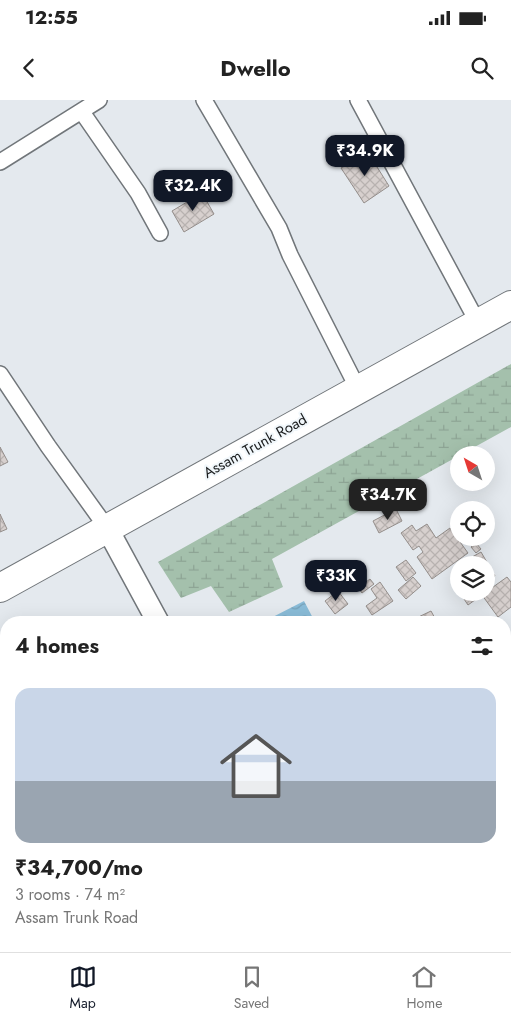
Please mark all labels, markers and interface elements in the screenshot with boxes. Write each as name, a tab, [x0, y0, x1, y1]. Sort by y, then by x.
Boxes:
text: 12:55	[25, 4, 78, 31]
text: Dwello	[220, 52, 291, 84]
icon: back	[15, 54, 43, 82]
icon: search	[468, 54, 496, 82]
pin: ₹34.9K	[324, 134, 406, 177]
text: ₹34.9K	[336, 139, 394, 162]
pin: ₹32.4K	[152, 170, 234, 212]
text: ₹32.4K	[164, 174, 222, 197]
street label: Assam Trunk Road	[199, 408, 311, 484]
north arrow	[450, 446, 495, 491]
map controls	[450, 446, 495, 601]
pin: ₹34.7K	[347, 478, 429, 521]
text: ₹34.7K	[360, 483, 416, 506]
button: locate	[450, 501, 495, 546]
button: layers	[450, 556, 495, 601]
pin: ₹33K	[306, 560, 366, 602]
text: ₹33K	[316, 564, 356, 587]
text: 4 homes	[15, 631, 99, 661]
icon: filters	[468, 632, 496, 660]
icon: home	[211, 721, 301, 811]
text: ₹34,700/mo	[15, 853, 143, 883]
text: 3 rooms · 74 m²	[15, 883, 125, 906]
text: Assam Trunk Road	[15, 906, 138, 929]
tab: Map	[69, 963, 97, 1013]
tab: Saved	[234, 963, 269, 1013]
tab: Home	[407, 963, 442, 1013]

